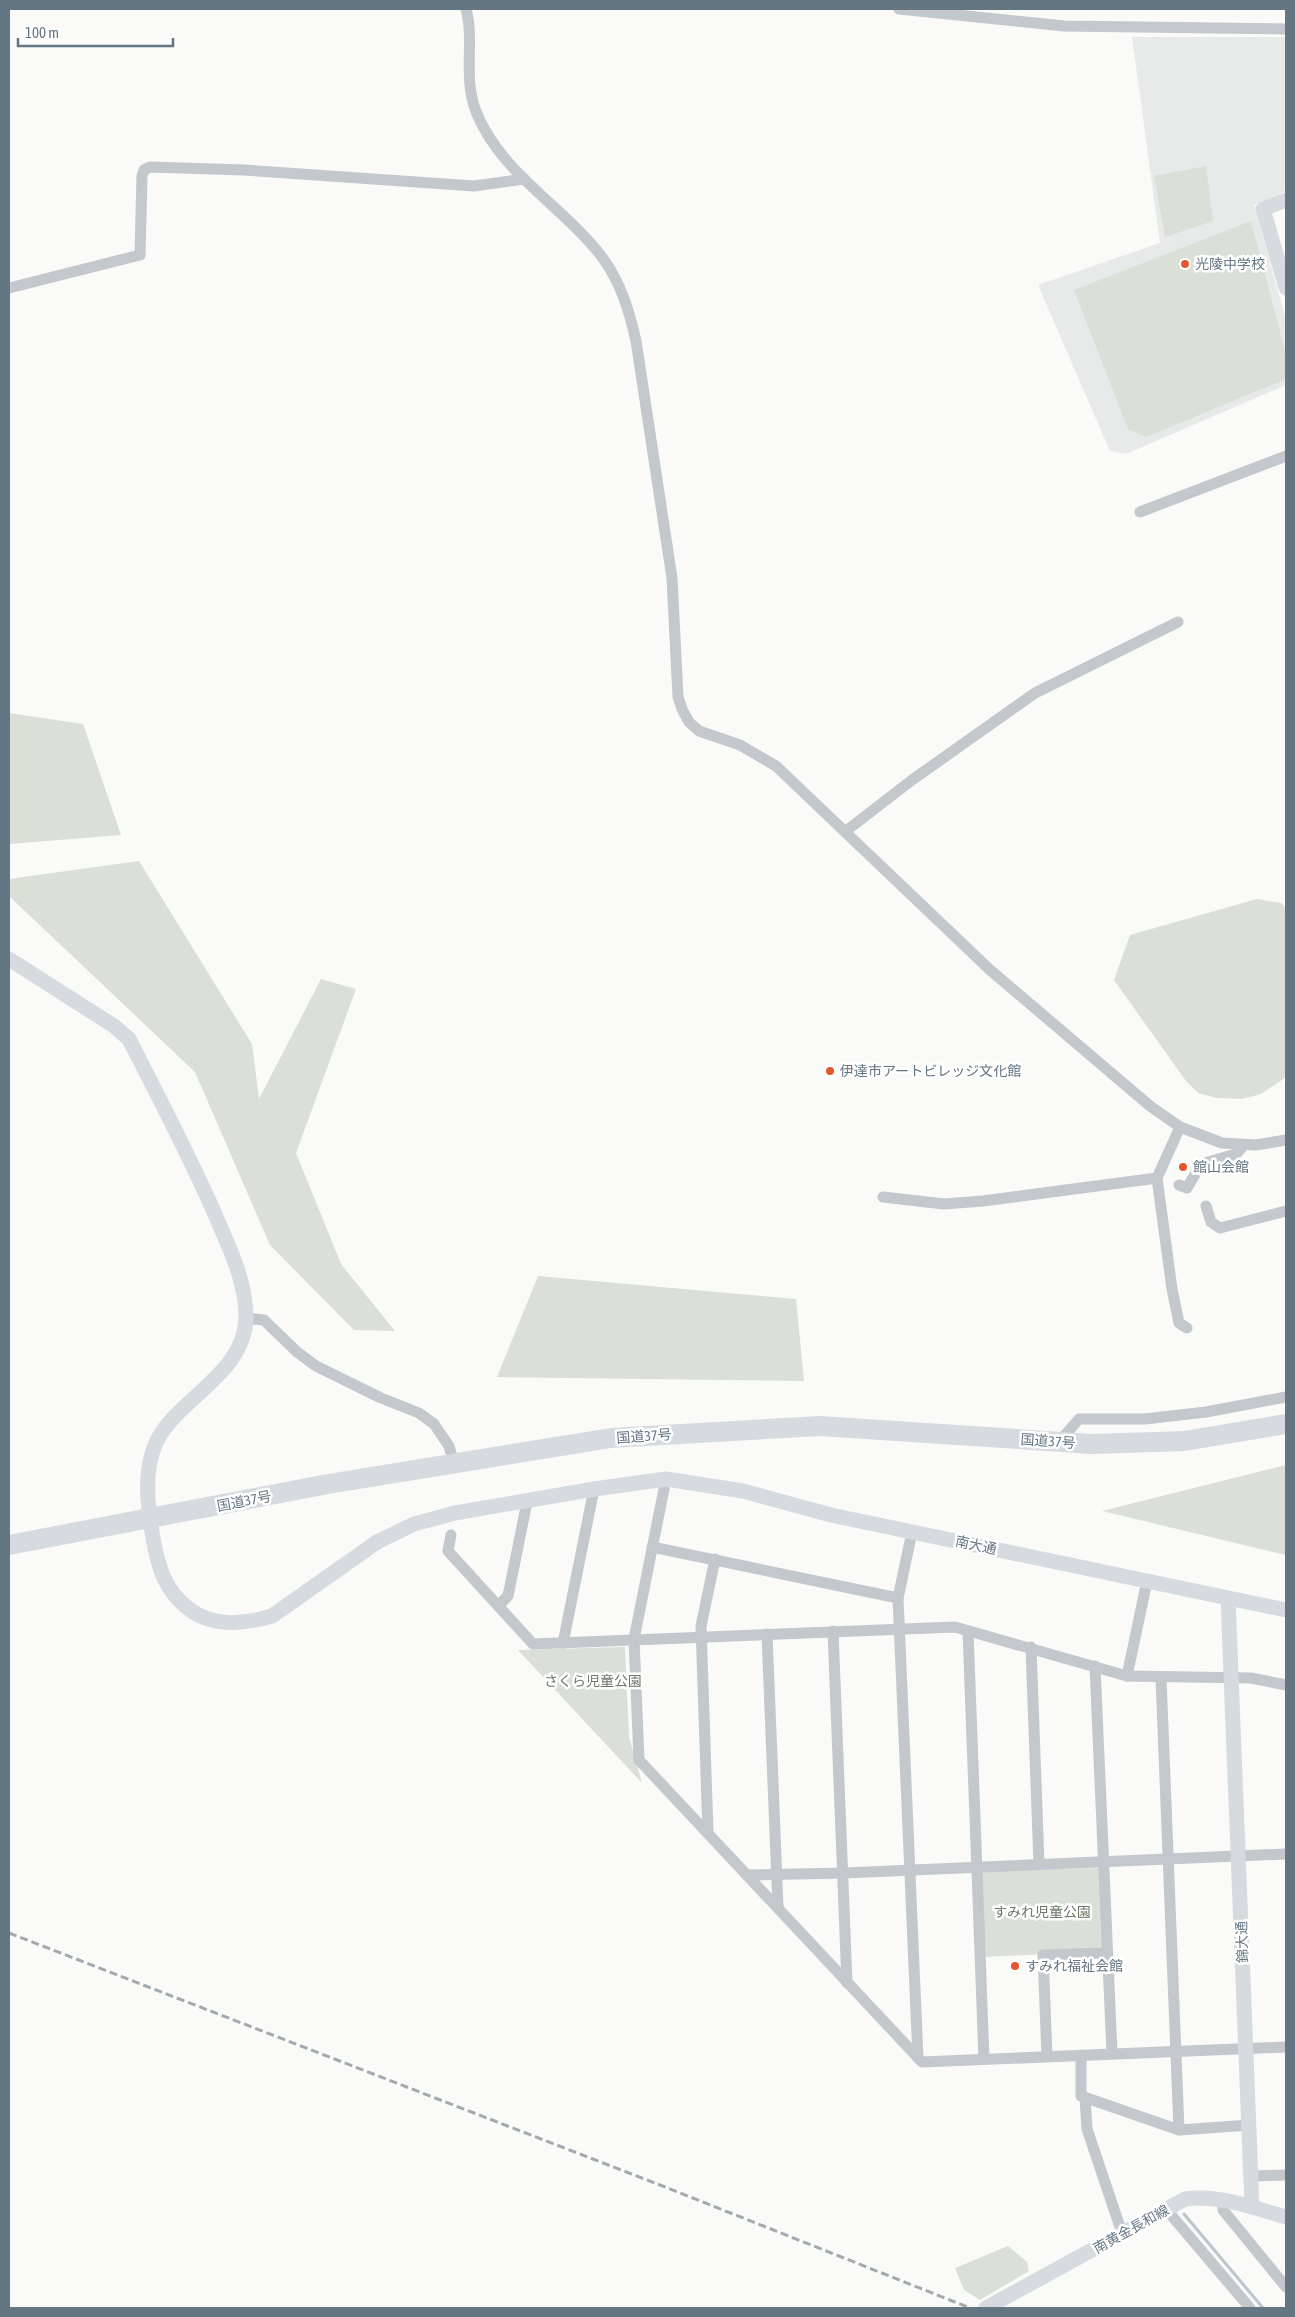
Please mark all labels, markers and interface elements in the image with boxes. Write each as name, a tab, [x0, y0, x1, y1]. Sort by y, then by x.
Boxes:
scale bar	[18, 15, 172, 47]
text: 100 m	[25, 24, 59, 41]
place label: 光陵中学校	[1195, 256, 1265, 272]
marker: 光陵中学校	[1179, 258, 1191, 270]
place label: 伊達市アートビレッジ文化館	[840, 1063, 1021, 1079]
marker: 伊達市アートビレッジ文化館	[824, 1065, 836, 1077]
place label: 館山会館	[1193, 1159, 1249, 1175]
marker: 館山会館	[1177, 1161, 1189, 1173]
street label: 国道37号	[616, 1426, 672, 1446]
street label: 国道37号	[1020, 1431, 1076, 1451]
street label: 国道37号	[215, 1488, 273, 1514]
street label: 南大通	[954, 1533, 998, 1557]
park label: さくら児童公園	[544, 1673, 642, 1689]
park label: すみれ児童公園	[993, 1904, 1091, 1920]
street label: 錦大通	[1233, 1921, 1251, 1963]
place label: すみれ福祉会館	[1025, 1958, 1123, 1974]
marker: すみれ福祉会館	[1009, 1960, 1021, 1972]
street label: 南黄金長和線	[1090, 2202, 1172, 2256]

